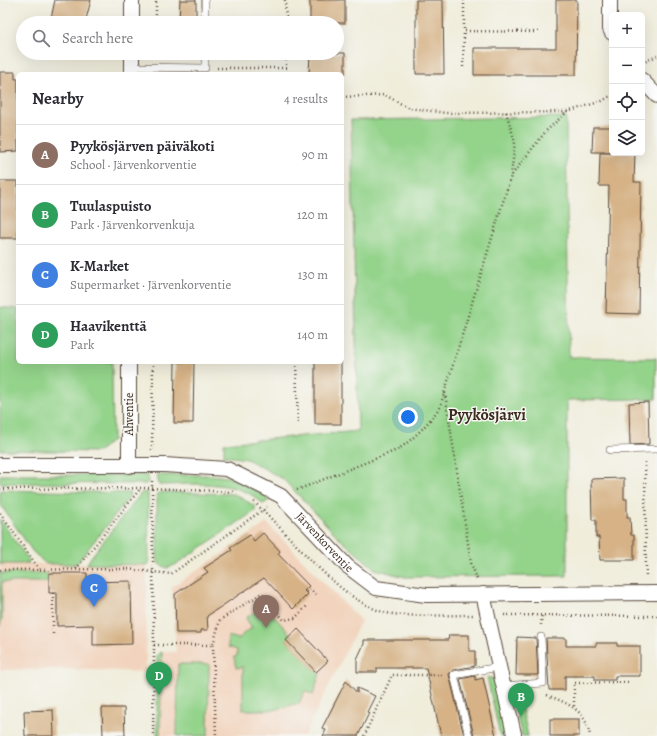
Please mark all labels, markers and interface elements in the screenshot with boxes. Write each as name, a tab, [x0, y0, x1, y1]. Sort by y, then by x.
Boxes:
map controls	[609, 12, 645, 156]
button: +	[609, 12, 645, 48]
search box	[16, 16, 344, 60]
icon: search	[30, 27, 52, 49]
text: Search here	[62, 28, 133, 48]
button: −	[609, 48, 645, 84]
button: locate	[609, 84, 645, 120]
text: Nearby	[32, 87, 83, 110]
text: 4 results	[284, 90, 328, 107]
button: layers	[609, 120, 645, 156]
text: Pyykösjärven päiväkoti	[70, 136, 215, 156]
text: A	[41, 146, 49, 163]
text: 90 m	[302, 146, 328, 163]
text: School · Järvenkorventie	[70, 156, 197, 173]
text: Tuulaspuisto	[70, 196, 152, 216]
text: B	[41, 206, 49, 223]
text: 120 m	[297, 206, 328, 223]
text: Park · Järvenkorvenkuja	[70, 216, 195, 233]
text: K-Market	[70, 256, 129, 276]
text: C	[41, 266, 49, 283]
text: 130 m	[298, 266, 328, 283]
text: Supermarket · Järvenkorventie	[70, 276, 231, 293]
text: Haavikenttä	[70, 316, 147, 336]
text: D	[40, 326, 50, 343]
text: 140 m	[297, 326, 328, 343]
text: Park	[70, 336, 94, 353]
street label: Ahventie	[121, 393, 137, 436]
district label: Pyykösjärvi	[448, 404, 526, 426]
your location	[398, 407, 418, 427]
street label: Järvenkorventie	[292, 509, 357, 576]
pin: C	[81, 574, 107, 607]
pin: A	[253, 595, 279, 628]
pin: D	[146, 662, 172, 695]
pin: B	[508, 683, 534, 716]

